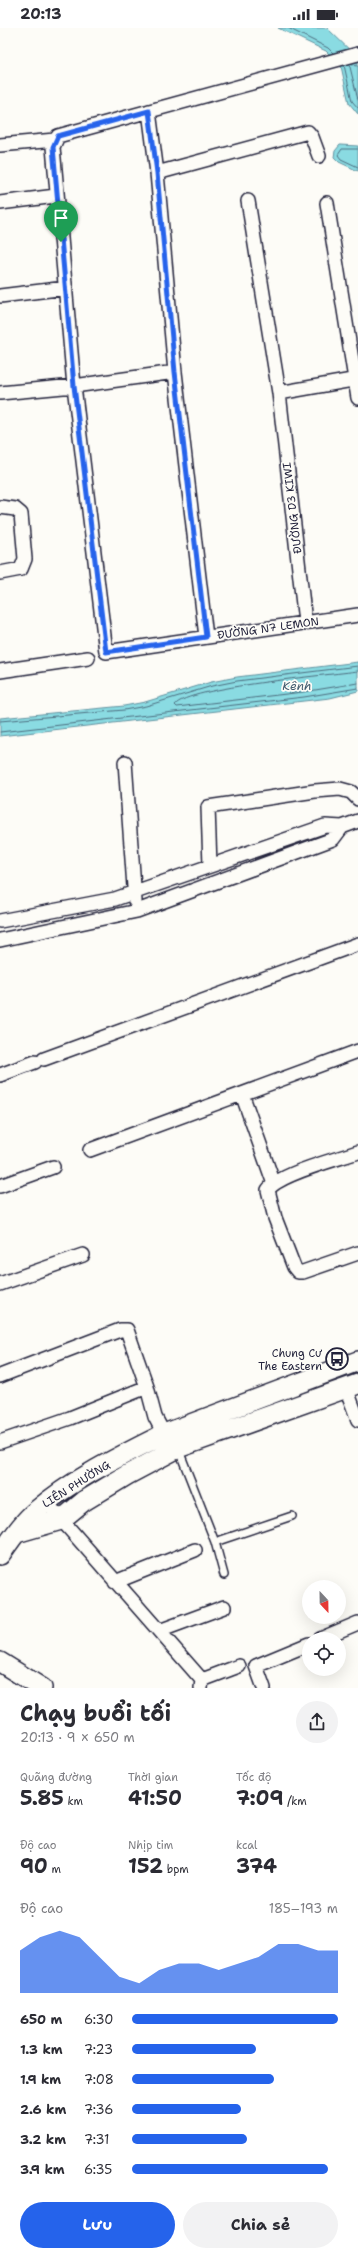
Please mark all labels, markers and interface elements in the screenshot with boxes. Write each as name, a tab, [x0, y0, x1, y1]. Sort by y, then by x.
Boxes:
text: 20:13	[20, 4, 61, 24]
pin	[44, 201, 78, 242]
icon: arrive	[50, 207, 72, 229]
street label: ĐƯỜNG D3 KIWI	[278, 461, 306, 555]
street label: ĐƯỜNG N7 LEMON	[216, 613, 320, 643]
water label: Kênh	[282, 678, 312, 694]
place label: Chung Cư The Eastern	[258, 1346, 323, 1374]
bus stop icon: Chung Cư The Eastern	[324, 1346, 350, 1372]
street label: LIÊN PHƯỜNG	[39, 1456, 114, 1511]
north arrow	[302, 1580, 346, 1624]
map controls	[302, 1580, 346, 1676]
button: locate	[302, 1632, 346, 1676]
text: Chạy buổi tối	[20, 1699, 171, 1728]
button: share	[296, 1701, 338, 1743]
text: 20:13 · 9 × 650 m	[20, 1729, 135, 1746]
text: Quãng đường	[20, 1770, 92, 1785]
text: Thời gian	[128, 1770, 178, 1785]
text: Tốc độ	[236, 1770, 271, 1785]
text: 5.85	[20, 1785, 64, 1811]
text: 41:50	[128, 1785, 182, 1811]
text: 7:09	[236, 1785, 283, 1811]
text: km	[64, 1794, 83, 1809]
text: /km	[283, 1794, 307, 1809]
text: Độ cao	[20, 1838, 56, 1853]
text: Nhịp tim	[128, 1838, 173, 1853]
text: kcal	[236, 1838, 257, 1853]
text: 90	[20, 1853, 48, 1879]
text: 152	[128, 1853, 163, 1879]
text: 374	[236, 1853, 277, 1879]
text: m	[48, 1862, 61, 1877]
text: bpm	[163, 1862, 189, 1877]
text: Độ cao	[20, 1900, 63, 1917]
text: 185–193 m	[269, 1900, 338, 1917]
text: 650 m	[20, 2011, 62, 2028]
text: 6:30	[84, 2011, 113, 2028]
text: 1.3 km	[20, 2041, 63, 2058]
text: 7:23	[84, 2041, 113, 2058]
text: 1.9 km	[20, 2071, 61, 2088]
text: 7:08	[84, 2071, 114, 2088]
text: 2.6 km	[20, 2101, 66, 2118]
text: 7:36	[84, 2101, 113, 2118]
text: 3.2 km	[20, 2131, 66, 2148]
text: 7:31	[84, 2131, 109, 2148]
text: 3.9 km	[20, 2161, 65, 2178]
text: 6:35	[84, 2161, 112, 2178]
button: Lưu	[20, 2202, 175, 2248]
button: Chia sẻ	[183, 2202, 338, 2248]

